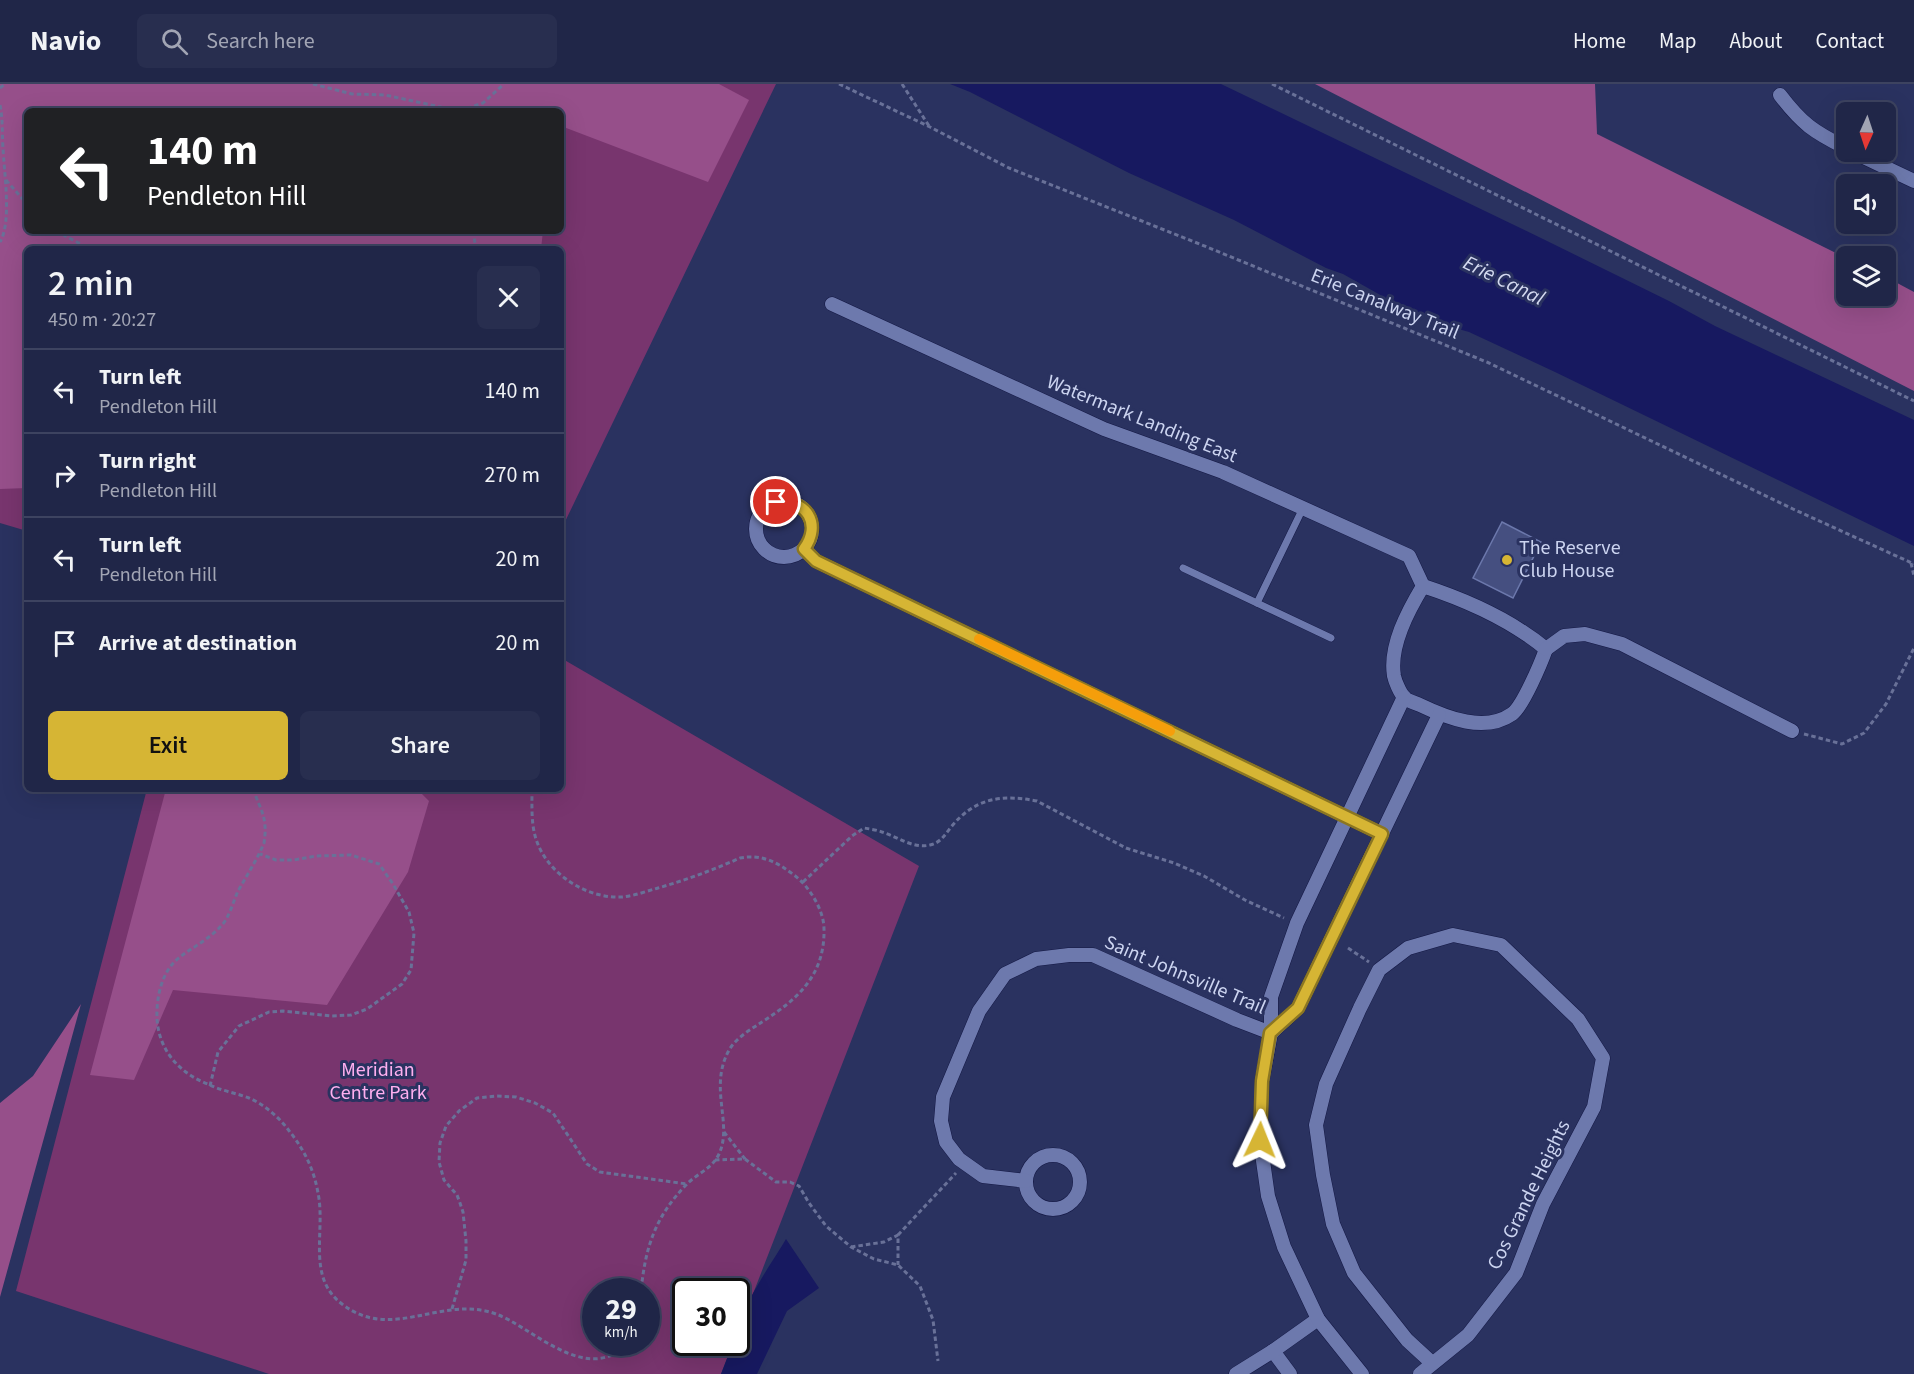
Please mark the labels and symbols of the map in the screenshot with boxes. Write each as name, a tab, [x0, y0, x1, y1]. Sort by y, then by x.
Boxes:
north arrow	[1836, 102, 1896, 162]
water label: Erie Canal	[1458, 247, 1551, 313]
street label: Erie Canalway Trail	[1307, 261, 1463, 347]
street label: Watermark Landing East	[1043, 368, 1242, 470]
pin	[750, 476, 801, 527]
place label: The Reserve Club House	[1519, 534, 1621, 585]
marker: The Reserve Club House	[1500, 553, 1514, 567]
street label: Saint Johnsville Trail	[1100, 928, 1270, 1022]
park label: Meridian Centre Park	[329, 1056, 427, 1107]
position arrow	[1228, 1108, 1292, 1172]
street label: Cos Grande Heights	[1481, 1116, 1577, 1274]
speed limit sign: 30	[672, 1278, 750, 1356]

